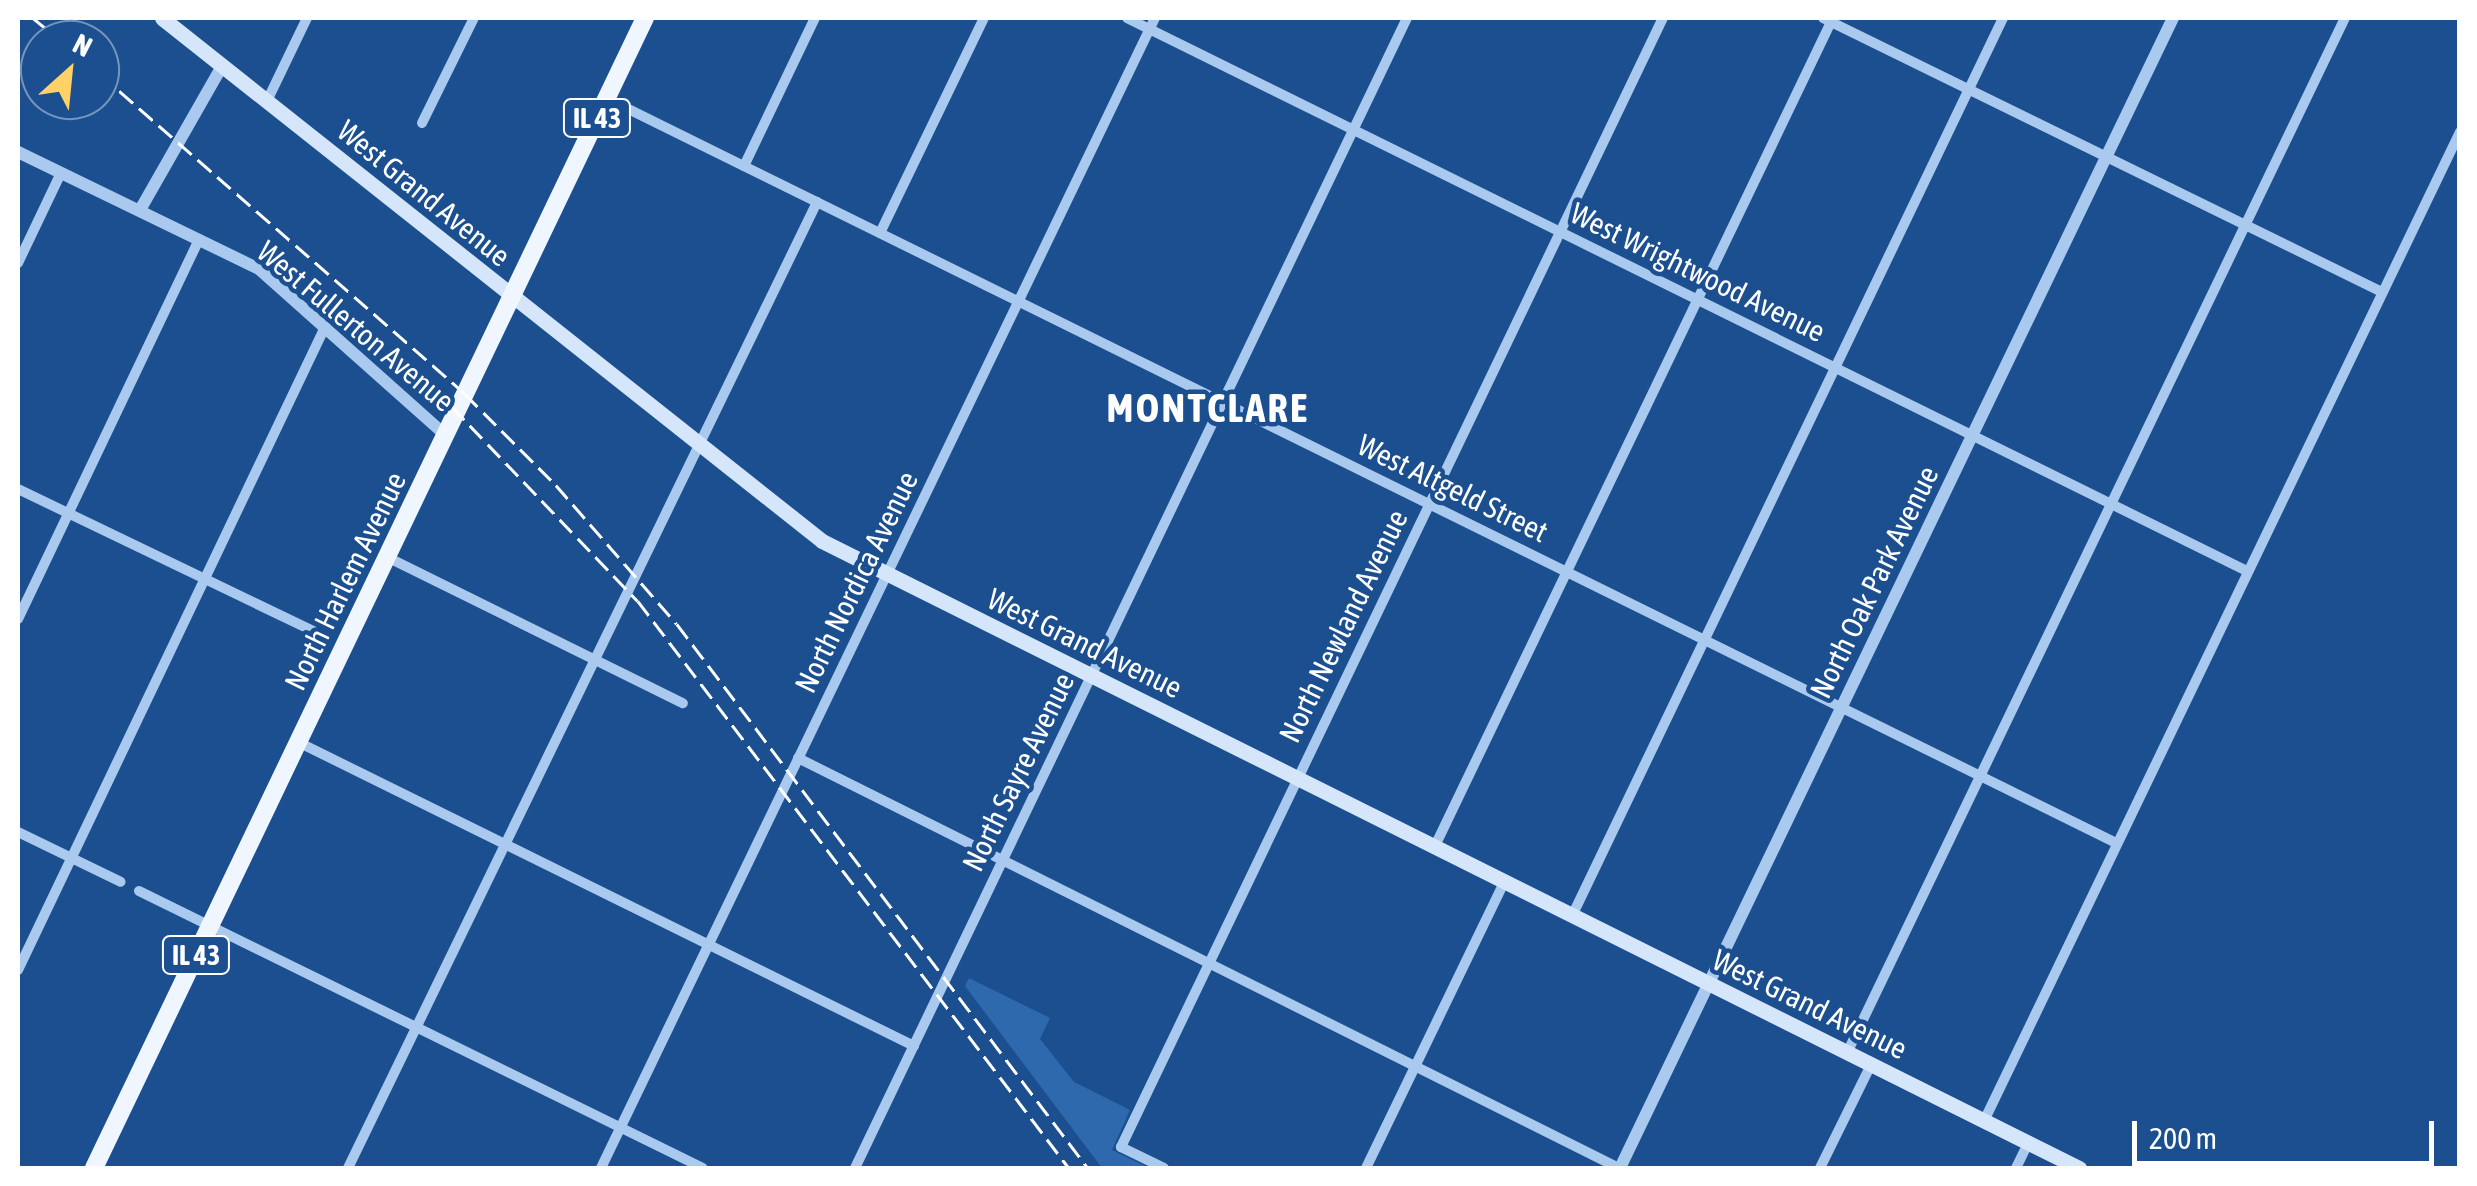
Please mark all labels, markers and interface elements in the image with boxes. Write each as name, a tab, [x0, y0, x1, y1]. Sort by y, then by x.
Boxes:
north arrow	[20, 20, 120, 120]
text: N	[68, 27, 97, 63]
road number: IL 43	[562, 95, 632, 141]
street label: West Grand Avenue	[330, 112, 518, 274]
street label: West Wrightwood Avenue	[1565, 195, 1831, 349]
street label: West Fullerton Avenue	[250, 233, 462, 419]
district label: MONTCLARE	[1106, 384, 1310, 432]
street label: West Altgeld Street	[1352, 426, 1554, 550]
street label: North Oak Park Avenue	[1802, 460, 1946, 704]
street label: North Harlem Avenue	[277, 466, 413, 696]
street label: North Nordica Avenue	[787, 466, 925, 698]
street label: North Newland Avenue	[1271, 504, 1415, 748]
street label: West Grand Avenue	[982, 580, 1188, 706]
street label: North Sayre Avenue	[954, 667, 1082, 877]
road number: IL 43	[161, 932, 231, 978]
street label: West Grand Avenue	[1707, 941, 1913, 1067]
scale bar	[2137, 1101, 2440, 1163]
text: 200 m	[2149, 1121, 2217, 1155]

